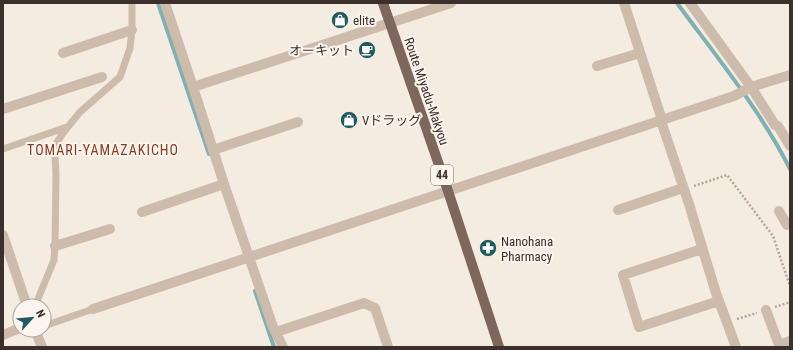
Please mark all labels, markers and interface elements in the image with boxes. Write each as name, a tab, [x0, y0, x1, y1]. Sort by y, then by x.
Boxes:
shop icon: elite	[330, 10, 350, 30]
place label: elite	[353, 13, 375, 28]
street label: Route Miyadu-Makyou	[401, 35, 452, 147]
cafe icon: オーキット	[357, 40, 377, 60]
place label: オーキット	[289, 43, 354, 58]
shop icon: Vドラッグ	[339, 110, 359, 130]
place label: Vドラッグ	[362, 113, 421, 128]
district label: TOMARI-YAMAZAKICHO	[27, 142, 179, 158]
road number: 44	[431, 165, 453, 185]
place label: Nanohana Pharmacy	[501, 234, 553, 264]
pharmacy icon: Nanohana Pharmacy	[478, 238, 498, 258]
north arrow	[12, 298, 52, 338]
text: N	[33, 308, 48, 320]

